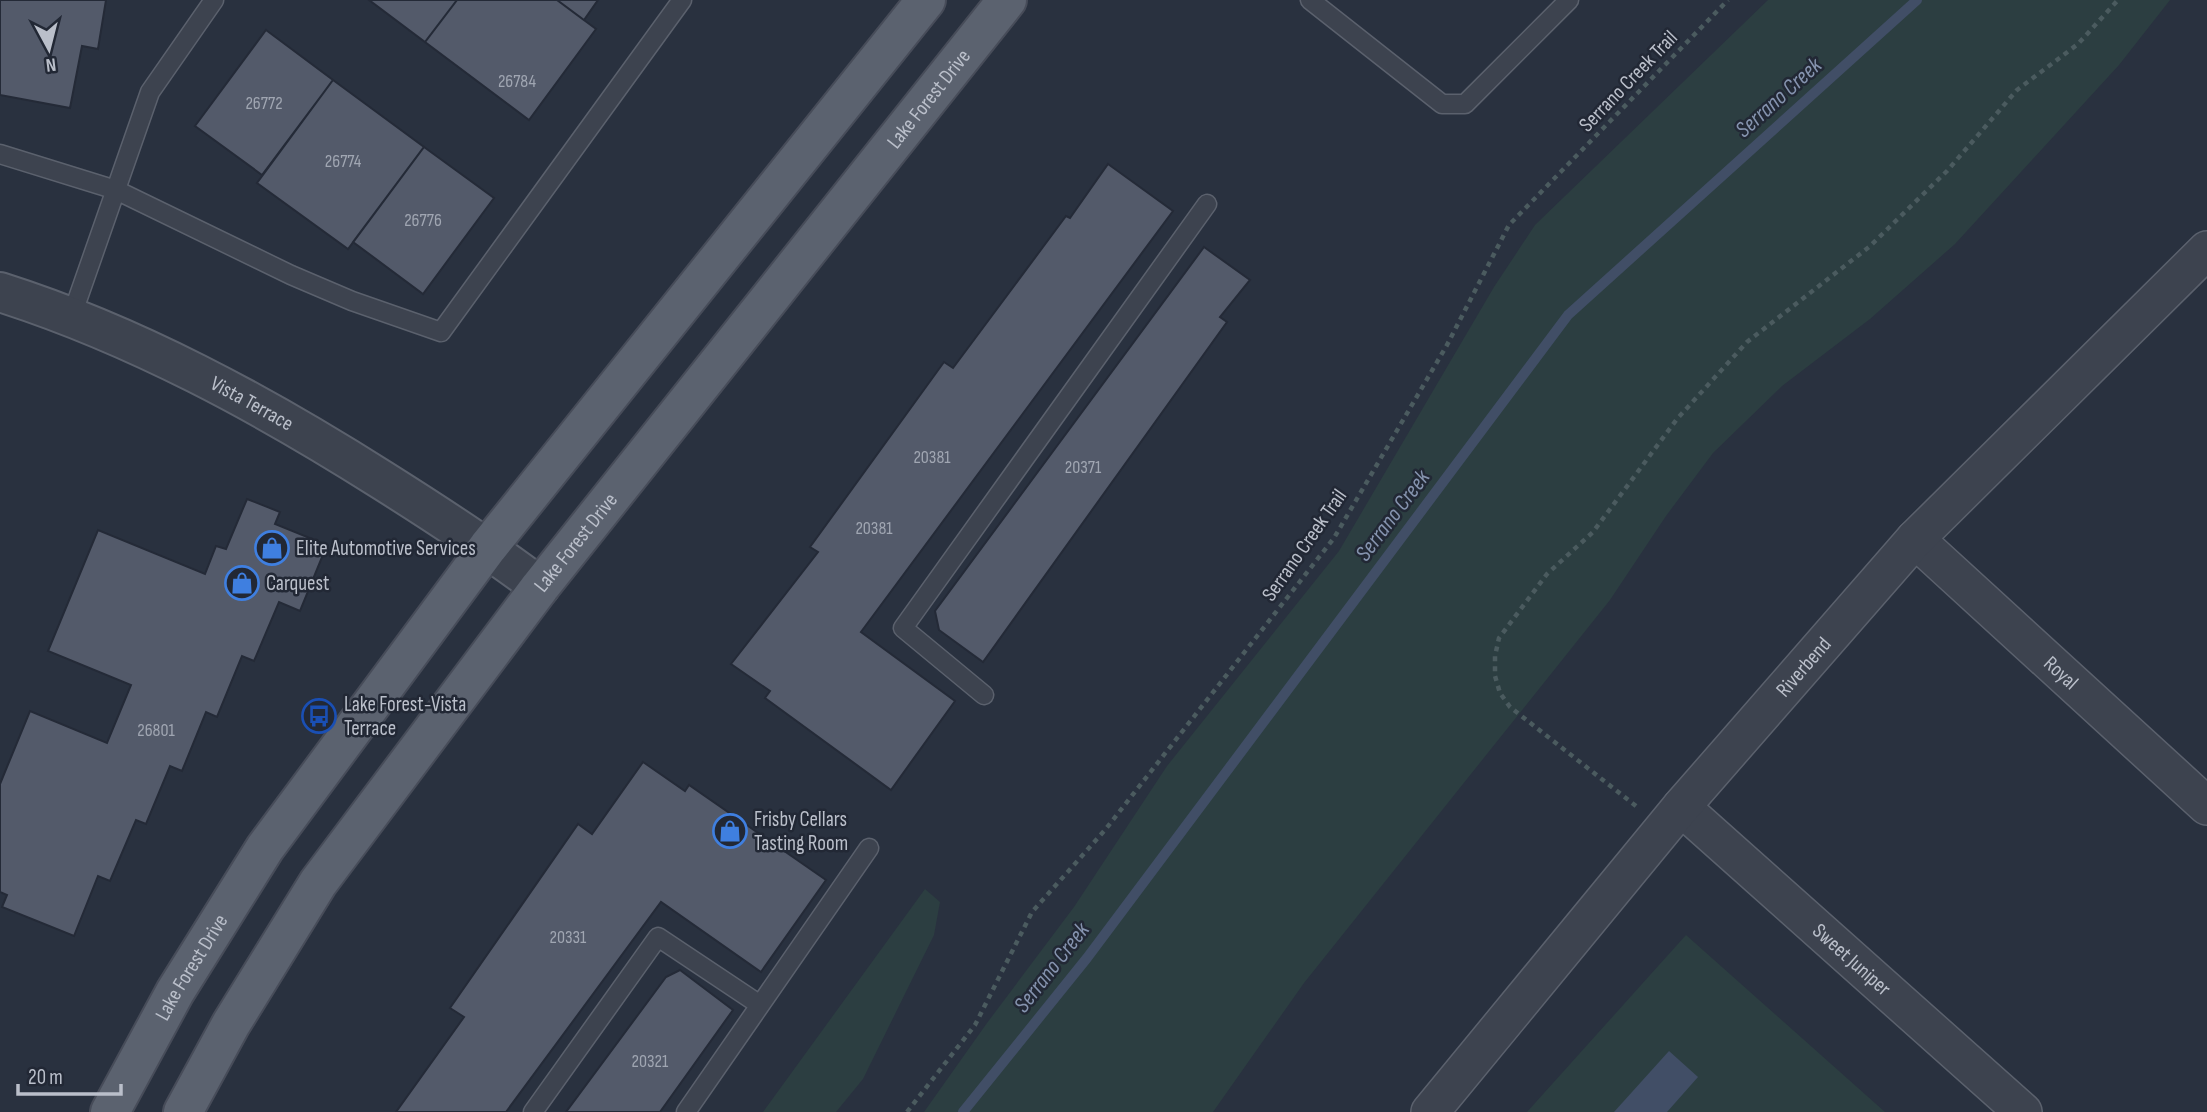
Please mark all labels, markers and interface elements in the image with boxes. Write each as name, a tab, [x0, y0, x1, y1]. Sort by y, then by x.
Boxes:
north arrow	[14, 14, 84, 84]
street label: Serrano Creek Trail	[1574, 26, 1683, 137]
street label: Lake Forest Drive	[882, 44, 976, 154]
water label: Serrano Creek	[1730, 51, 1829, 144]
text: N	[44, 52, 57, 76]
house number: 26784	[498, 71, 537, 92]
house number: 26772	[245, 93, 283, 114]
house number: 26774	[325, 151, 362, 172]
house number: 26776	[404, 210, 442, 231]
street label: Vista Terrace	[206, 371, 298, 437]
house number: 20381	[913, 447, 951, 468]
house number: 20371	[1065, 457, 1102, 478]
water label: Serrano Creek	[1350, 463, 1437, 567]
street label: Serrano Creek Trail	[1257, 485, 1352, 606]
street label: Lake Forest Drive	[529, 488, 623, 597]
house number: 20381	[855, 518, 893, 539]
shop icon: Elite Automotive Services	[253, 529, 291, 567]
place label: Elite Automotive Services	[296, 536, 476, 561]
shop icon: Carquest	[223, 564, 261, 602]
place label: Carquest	[266, 571, 330, 596]
street label: Riverbend	[1771, 632, 1836, 702]
street label: Royal	[2038, 651, 2083, 695]
place label: Lake Forest-Vista Terrace	[344, 692, 466, 741]
bus stop icon: Lake Forest-Vista Terrace	[300, 697, 338, 735]
house number: 26801	[137, 720, 175, 741]
place label: Frisby Cellars Tasting Room	[754, 807, 848, 856]
shop icon: Frisby Cellars Tasting Room	[711, 812, 749, 850]
street label: Lake Forest Drive	[150, 910, 233, 1025]
water label: Serrano Creek	[1008, 916, 1097, 1018]
street label: Sweet Juniper	[1807, 918, 1896, 1001]
house number: 20331	[550, 927, 587, 948]
house number: 20321	[632, 1051, 669, 1072]
scale bar	[18, 1052, 121, 1096]
text: 20 m	[28, 1065, 63, 1090]

